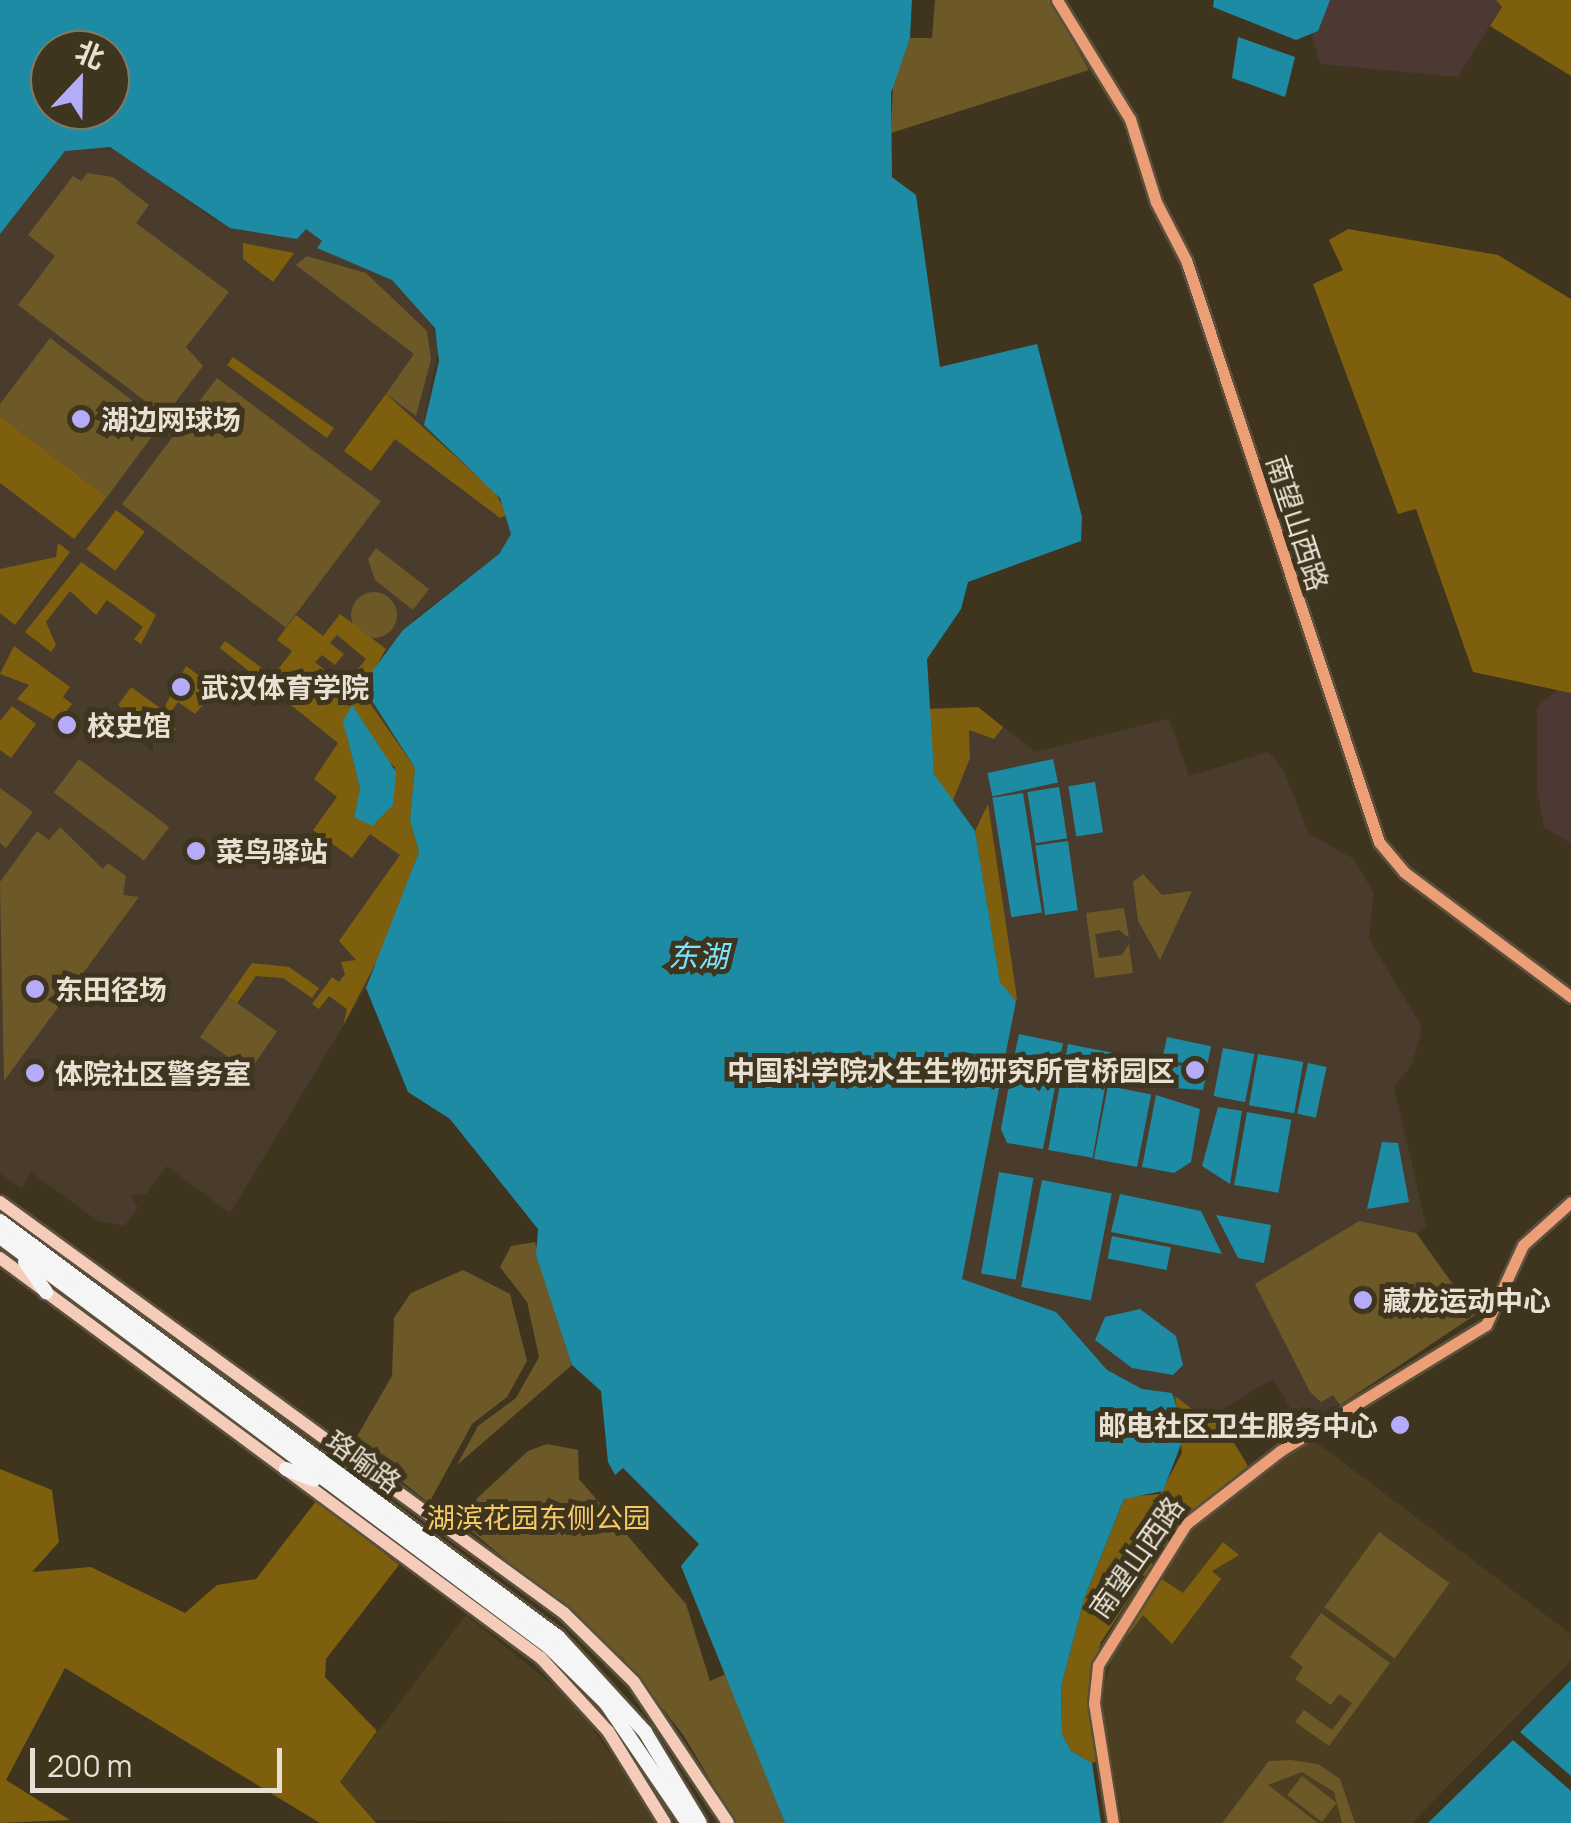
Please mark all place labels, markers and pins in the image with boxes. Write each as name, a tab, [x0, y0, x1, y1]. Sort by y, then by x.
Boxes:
place label: 湖边网球场	[101, 402, 241, 436]
marker: 湖边网球场	[70, 408, 92, 430]
place label: 武汉体育学院	[201, 670, 369, 704]
marker: 武汉体育学院	[170, 676, 192, 698]
place label: 校史馆	[87, 708, 171, 742]
marker: 校史馆	[56, 714, 78, 736]
place label: 菜鸟驿站	[216, 834, 328, 868]
marker: 菜鸟驿站	[185, 840, 207, 862]
place label: 东田径场	[55, 972, 167, 1006]
marker: 东田径场	[24, 978, 46, 1000]
place label: 中国科学院水生生物研究所官桥园区	[727, 1053, 1175, 1087]
place label: 体院社区警务室	[55, 1056, 251, 1090]
marker: 中国科学院水生生物研究所官桥园区	[1184, 1059, 1206, 1081]
marker: 体院社区警务室	[24, 1062, 46, 1084]
place label: 藏龙运动中心	[1383, 1283, 1551, 1317]
marker: 藏龙运动中心	[1352, 1289, 1374, 1311]
place label: 邮电社区卫生服务中心	[1098, 1408, 1378, 1442]
marker: 邮电社区卫生服务中心	[1387, 1412, 1413, 1438]

